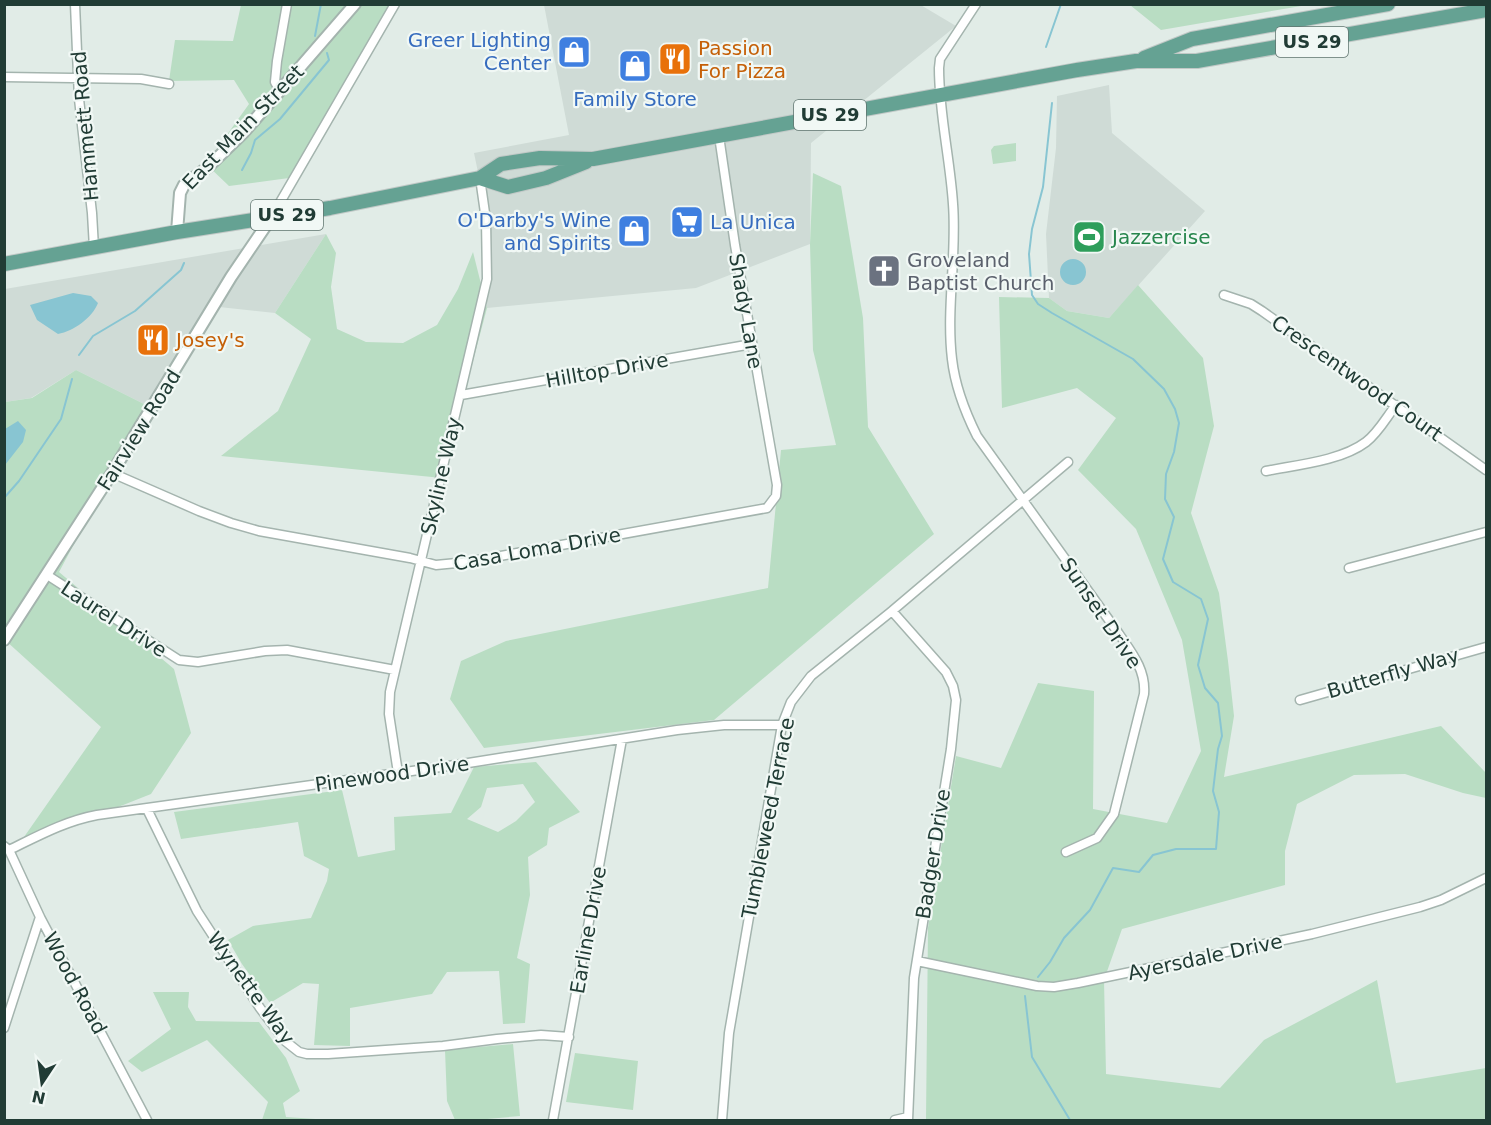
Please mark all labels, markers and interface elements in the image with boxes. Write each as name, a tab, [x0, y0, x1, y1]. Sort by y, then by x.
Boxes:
road number: US 29	[1276, 27, 1348, 57]
place label: Greer Lighting Center	[408, 28, 552, 75]
shop icon: Greer Lighting Center	[556, 34, 592, 70]
place label: Passion For Pizza	[698, 36, 786, 83]
restaurant icon: Passion For Pizza	[657, 41, 693, 77]
shop icon: Family Store	[617, 48, 653, 84]
street label: Hammett Road	[66, 50, 104, 202]
street label: East Main Street	[177, 59, 309, 194]
place label: Family Store	[573, 87, 697, 111]
road number: US 29	[794, 100, 866, 130]
road number: US 29	[251, 200, 323, 230]
supermarket icon: La Unica	[669, 204, 705, 240]
place label: O'Darby's Wine and Spirits	[457, 208, 611, 255]
place label: La Unica	[710, 210, 796, 234]
shop icon: O'Darby's Wine and Spirits	[616, 213, 652, 249]
sports icon: Jazzercise	[1071, 219, 1107, 255]
place label: Jazzercise	[1110, 225, 1211, 249]
place label: Groveland Baptist Church	[907, 248, 1054, 295]
street label: Shady Lane	[724, 251, 768, 371]
church icon: Groveland Baptist Church	[866, 253, 902, 289]
street label: Crescentwood Court	[1267, 310, 1447, 446]
restaurant icon: Josey's	[135, 322, 171, 358]
place label: Josey's	[174, 328, 245, 352]
street label: Hilltop Drive	[544, 347, 670, 393]
street label: Fairview Road	[92, 365, 186, 495]
street label: Skyline Way	[416, 414, 466, 537]
street label: Casa Loma Drive	[451, 522, 623, 576]
street label: Sunset Drive	[1055, 553, 1147, 673]
street label: Laurel Drive	[57, 576, 171, 662]
street label: Butterfly Way	[1324, 643, 1462, 703]
street label: Tumbleweed Terrace	[737, 715, 799, 922]
street label: Pinewood Drive	[313, 751, 471, 797]
street label: Badger Drive	[911, 787, 955, 921]
street label: Earline Drive	[565, 864, 611, 996]
street label: Wynette Way	[202, 927, 300, 1049]
street label: Wood Road	[38, 928, 112, 1038]
street label: Ayersdale Drive	[1125, 929, 1285, 985]
north arrow	[12, 1053, 72, 1113]
text: N	[30, 1086, 47, 1108]

